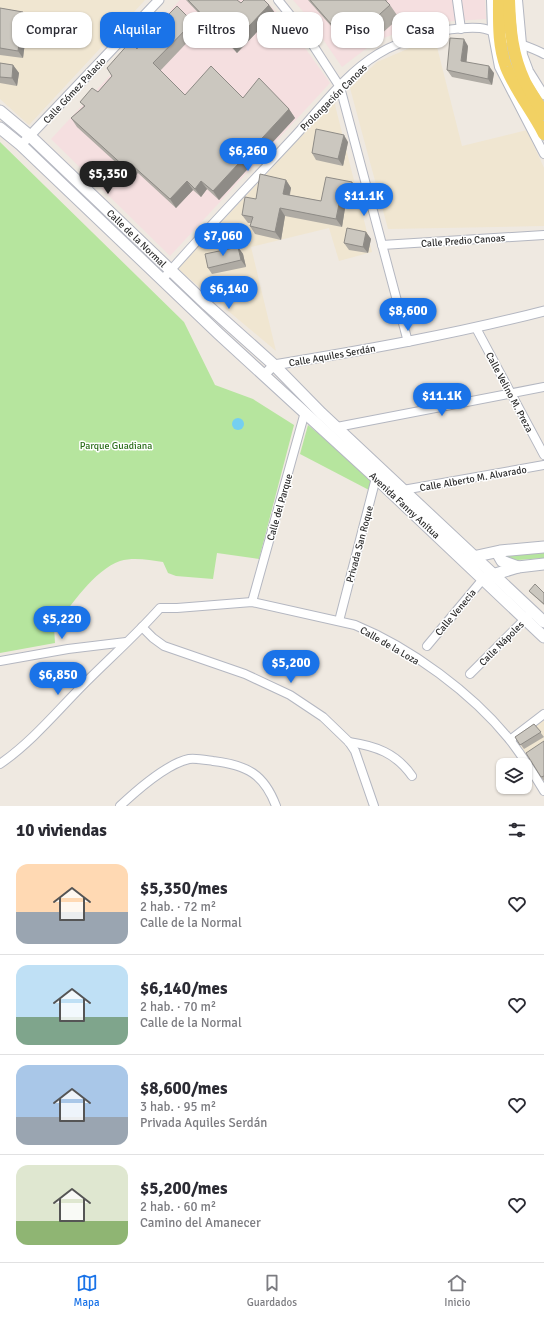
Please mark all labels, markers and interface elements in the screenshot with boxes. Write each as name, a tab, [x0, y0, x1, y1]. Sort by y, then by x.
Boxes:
chip: Comprar	[12, 12, 92, 48]
chip: Alquilar	[100, 12, 175, 48]
chip: Filtros	[183, 12, 249, 48]
chip: Nuevo	[257, 12, 323, 48]
chip: Piso	[331, 12, 384, 48]
chip: Casa	[392, 12, 449, 48]
street label: Calle Gómez Palacio	[41, 55, 109, 126]
street label: Prolongación Canoas	[298, 61, 370, 134]
pin: $6,260	[215, 138, 281, 172]
text: $6,260	[229, 143, 267, 159]
pin: $5,350	[75, 161, 141, 195]
text: $5,350	[89, 166, 127, 182]
pin: $11.1K	[331, 183, 397, 217]
text: $11.1K	[344, 188, 384, 204]
street label: Calle de la Normal	[104, 207, 169, 270]
pin: $7,060	[190, 223, 256, 257]
text: $7,060	[204, 228, 242, 244]
street label: Calle Predio Canoas	[421, 232, 506, 250]
pin: $6,140	[196, 276, 262, 310]
text: $6,140	[210, 281, 248, 297]
pin: $8,600	[375, 298, 441, 332]
text: $8,600	[389, 303, 427, 319]
street label: Calle Aquiles Serdán	[288, 342, 376, 370]
street label: Calle Velino M. Preza	[483, 350, 535, 435]
pin: $11.1K	[409, 383, 475, 417]
text: $11.1K	[422, 388, 462, 404]
park label: Parque Guadiana	[80, 440, 152, 452]
street label: Calle Alberto M. Alvarado	[419, 464, 528, 494]
street label: Avenida Fanny Anitua	[367, 470, 442, 541]
street label: Calle del Parque	[265, 472, 295, 542]
street label: Privada San Roque	[344, 504, 376, 584]
street label: Calle Venecia	[433, 587, 479, 638]
pin: $5,220	[29, 606, 95, 640]
text: $5,220	[43, 611, 81, 627]
street label: Calle Nápoles	[477, 618, 527, 669]
street label: Calle de la Loza	[358, 624, 421, 668]
pin: $5,200	[258, 650, 324, 684]
text: $5,200	[272, 655, 310, 671]
pin: $6,850	[25, 662, 91, 696]
text: $6,850	[39, 667, 77, 683]
map controls	[496, 758, 532, 794]
button: layers	[496, 758, 532, 794]
icon: filters	[506, 819, 528, 841]
text: 10 viviendas	[16, 820, 107, 841]
text: $5,350/mes	[140, 878, 228, 899]
icon: home	[48, 880, 96, 928]
icon: heart	[506, 893, 528, 915]
text: 2 hab. · 72 m²	[140, 899, 216, 915]
text: Calle de la Normal	[140, 915, 242, 931]
text: $6,140/mes	[140, 978, 228, 999]
icon: home	[48, 981, 96, 1029]
icon: heart	[506, 994, 528, 1016]
text: 2 hab. · 70 m²	[140, 999, 216, 1015]
text: Calle de la Normal	[140, 1015, 242, 1031]
text: $8,600/mes	[140, 1078, 228, 1099]
icon: home	[48, 1081, 96, 1129]
icon: heart	[506, 1094, 528, 1116]
text: 3 hab. · 95 m²	[140, 1099, 216, 1115]
text: Privada Aquiles Serdán	[140, 1115, 267, 1131]
text: $5,200/mes	[140, 1178, 228, 1199]
icon: home	[48, 1181, 96, 1229]
icon: heart	[506, 1194, 528, 1216]
text: 2 hab. · 60 m²	[140, 1199, 216, 1215]
text: Camino del Amanecer	[140, 1215, 261, 1231]
tab: Mapa	[74, 1272, 99, 1309]
tab: Guardados	[247, 1272, 297, 1309]
tab: Inicio	[444, 1272, 470, 1309]

